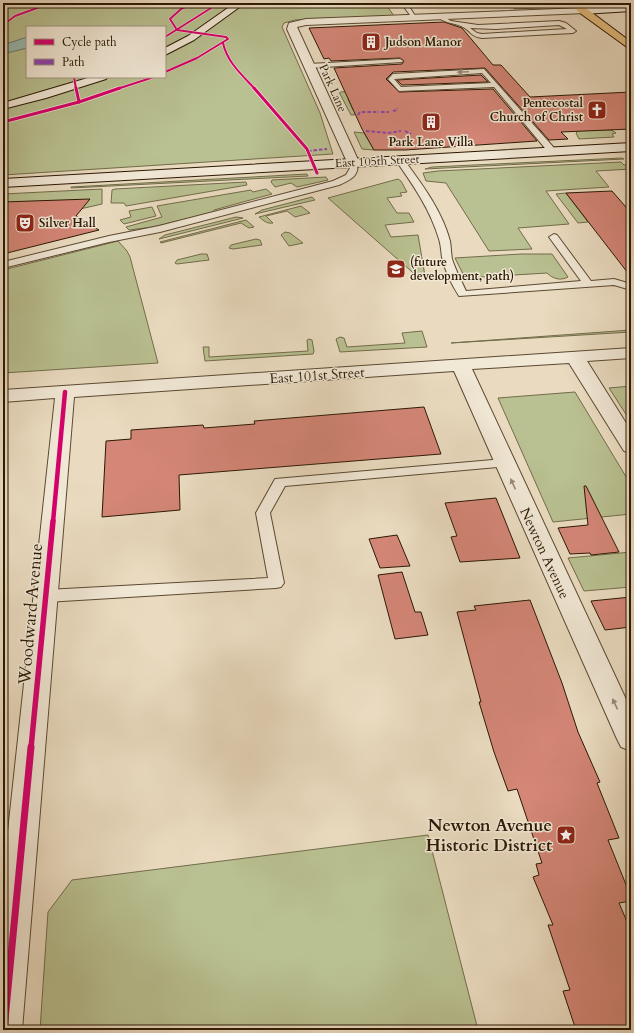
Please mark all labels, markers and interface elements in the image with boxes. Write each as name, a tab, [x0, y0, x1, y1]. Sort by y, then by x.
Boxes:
legend	[26, 26, 166, 78]
building icon: Judson Manor	[360, 31, 382, 53]
text: Cycle path	[62, 34, 117, 50]
place label: Judson Manor	[383, 34, 462, 50]
text: Path	[62, 54, 85, 70]
street label: Park Lane	[315, 61, 351, 115]
one-way arrow	[457, 69, 469, 76]
place label: Pentecostal Church of Christ	[490, 95, 584, 125]
church icon: Pentecostal Church of Christ	[586, 99, 608, 121]
building icon: Park Lane Villa	[420, 111, 442, 133]
place label: Park Lane Villa	[389, 134, 474, 150]
street label: East 105th Street	[334, 151, 420, 171]
theatre icon: Silver Hall	[14, 212, 36, 234]
place label: Silver Hall	[39, 215, 96, 231]
place label: (future development, path)	[410, 254, 514, 284]
school or university icon: (future development, path)	[385, 258, 407, 280]
street label: East 101st Street	[269, 363, 366, 388]
one-way arrow	[510, 478, 516, 489]
street label: Newton Avenue	[515, 504, 574, 602]
street label: Woodward Avenue	[13, 542, 48, 687]
one-way arrow	[612, 698, 618, 709]
place label: Newton Avenue Historic District	[426, 814, 552, 857]
place icon: Newton Avenue Historic District	[555, 824, 577, 846]

